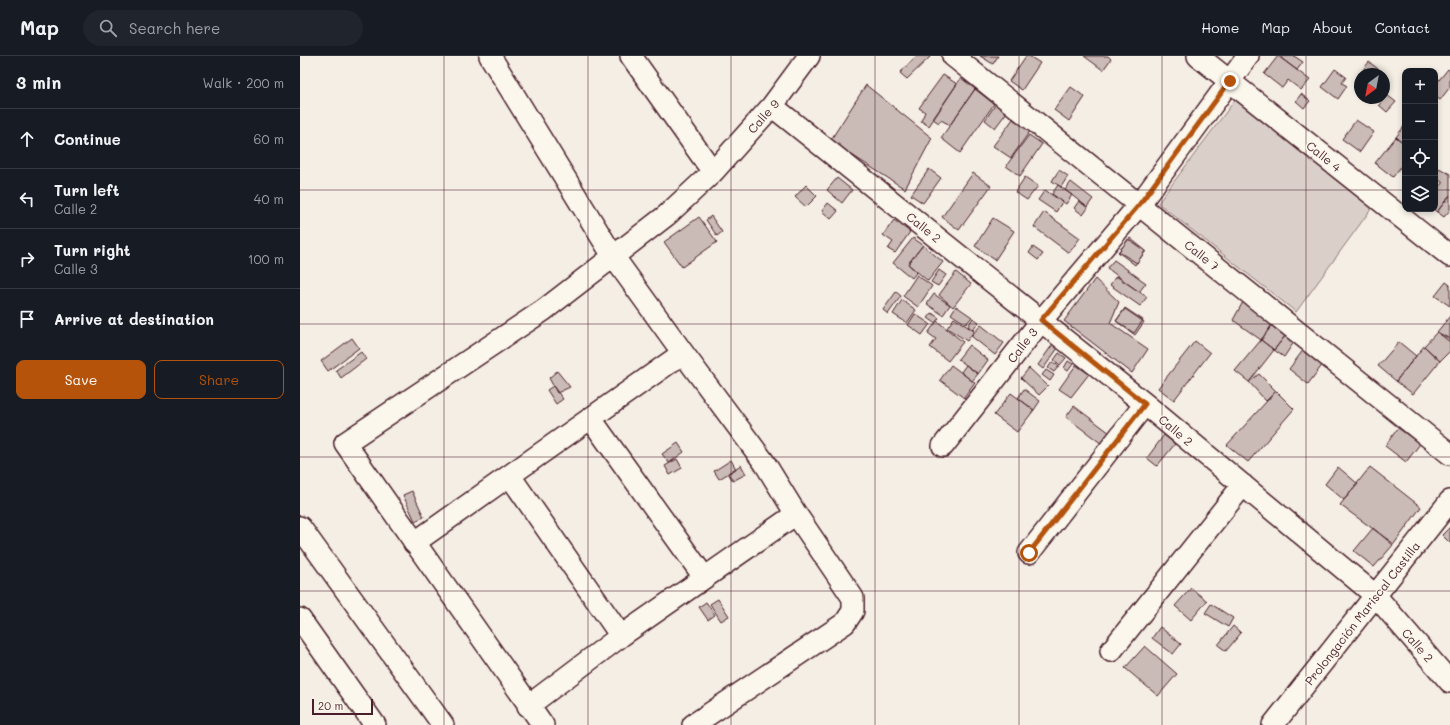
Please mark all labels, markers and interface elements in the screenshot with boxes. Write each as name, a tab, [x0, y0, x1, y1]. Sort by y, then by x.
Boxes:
search box	[83, 10, 363, 46]
text: Map	[20, 15, 59, 40]
icon: search	[97, 17, 119, 39]
text: Search here	[129, 18, 220, 38]
text: Home	[1201, 18, 1239, 37]
text: Map	[1261, 18, 1290, 37]
text: About	[1312, 18, 1353, 37]
text: Contact	[1375, 18, 1430, 37]
north arrow	[1354, 68, 1390, 104]
map controls	[1402, 68, 1438, 212]
button: +	[1402, 68, 1438, 104]
text: 3 min	[16, 71, 61, 93]
route end	[1221, 72, 1239, 90]
text: Walk · 200 m	[203, 74, 284, 91]
street label: Calle 9	[744, 95, 782, 137]
button: −	[1402, 104, 1438, 140]
icon: ahead	[16, 128, 38, 150]
text: Continue	[54, 129, 121, 149]
text: 60 m	[254, 130, 284, 147]
street label: Calle 4	[1303, 137, 1345, 175]
button: locate	[1402, 140, 1438, 176]
button: layers	[1402, 176, 1438, 212]
text: Turn left	[54, 180, 119, 200]
icon: left	[16, 188, 38, 210]
text: 40 m	[254, 190, 284, 207]
text: Calle 2	[54, 200, 97, 217]
street label: Calle 2	[903, 208, 945, 246]
street label: Calle 7	[1181, 236, 1223, 274]
text: Turn right	[54, 240, 131, 260]
icon: right	[16, 248, 38, 270]
text: 100 m	[248, 250, 284, 267]
text: Calle 3	[54, 260, 98, 277]
icon: arrive	[16, 308, 38, 330]
text: Arrive at destination	[54, 309, 214, 329]
street label: Calle 3	[1003, 324, 1041, 366]
button: Save	[16, 360, 146, 399]
button: Share	[154, 360, 284, 399]
street label: Calle 2	[1156, 411, 1196, 449]
street label: Prolongación Mariscal Castilla	[1301, 538, 1423, 688]
route start	[1020, 544, 1038, 562]
street label: Calle 2	[1399, 625, 1437, 665]
scale bar	[312, 697, 373, 716]
text: 20 m	[318, 698, 343, 713]

